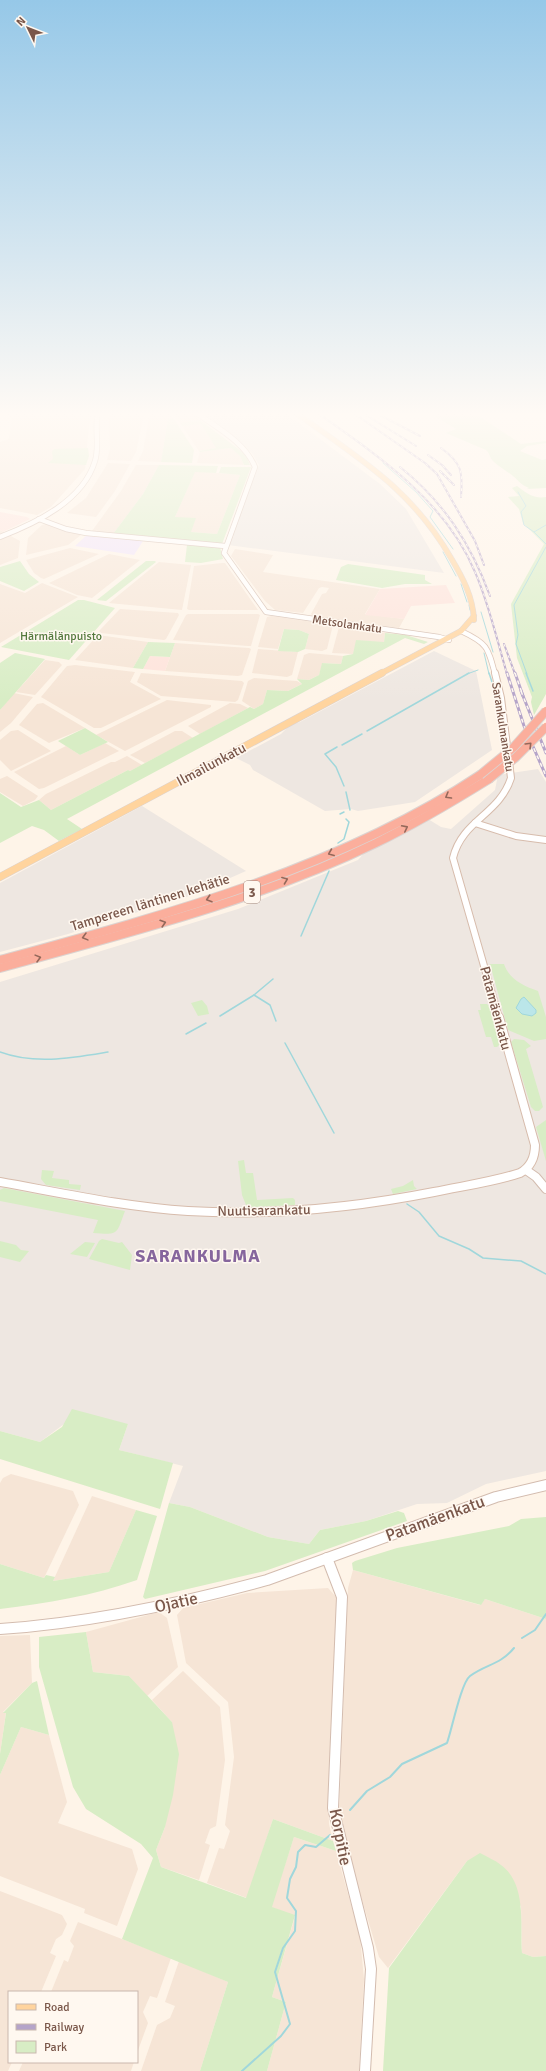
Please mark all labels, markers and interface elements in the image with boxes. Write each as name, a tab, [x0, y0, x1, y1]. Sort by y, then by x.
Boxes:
north arrow	[8, 8, 48, 48]
text: N	[14, 14, 28, 29]
street label: Metsolankatu	[311, 612, 383, 637]
park label: Härmälänpuisto	[20, 629, 102, 644]
street label: Sarankulmankatu	[488, 681, 517, 773]
street label: Ilmailunkatu	[174, 739, 249, 790]
one-way arrow	[524, 742, 532, 750]
one-way arrow	[445, 792, 452, 799]
one-way arrow	[401, 826, 408, 833]
one-way arrow	[328, 849, 335, 857]
street label: Tampereen läntinen kehätie	[69, 870, 232, 935]
one-way arrow	[282, 876, 289, 884]
road number: 3	[244, 881, 260, 903]
one-way arrow	[206, 894, 213, 903]
one-way arrow	[159, 919, 166, 928]
one-way arrow	[82, 932, 89, 941]
one-way arrow	[34, 954, 41, 963]
street label: Patamäenkatu	[476, 964, 515, 1052]
street label: Nuutisarankatu	[217, 1201, 311, 1220]
district label: SARANKULMA	[135, 1245, 261, 1267]
street label: Patamäenkatu	[383, 1491, 488, 1546]
street label: Ojatie	[153, 1588, 200, 1617]
street label: Korpitie	[325, 1807, 356, 1867]
legend	[8, 1991, 138, 2063]
text: Road	[44, 2000, 70, 2015]
text: Railway	[44, 2020, 84, 2035]
text: Park	[44, 2040, 67, 2055]

